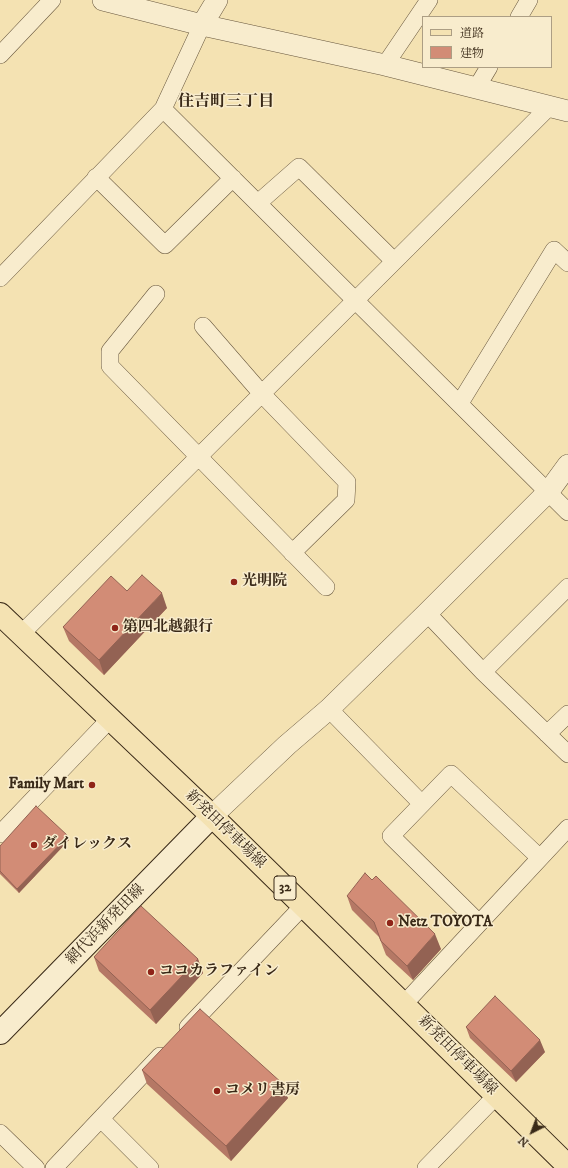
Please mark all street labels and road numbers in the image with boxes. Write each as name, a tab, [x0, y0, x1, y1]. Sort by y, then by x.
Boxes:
street label: 新発田停車場線	[181, 787, 269, 873]
road number: 32	[274, 876, 296, 900]
street label: 網代浜新発田線	[63, 881, 149, 969]
street label: 新発田停車場線	[414, 1013, 500, 1099]

